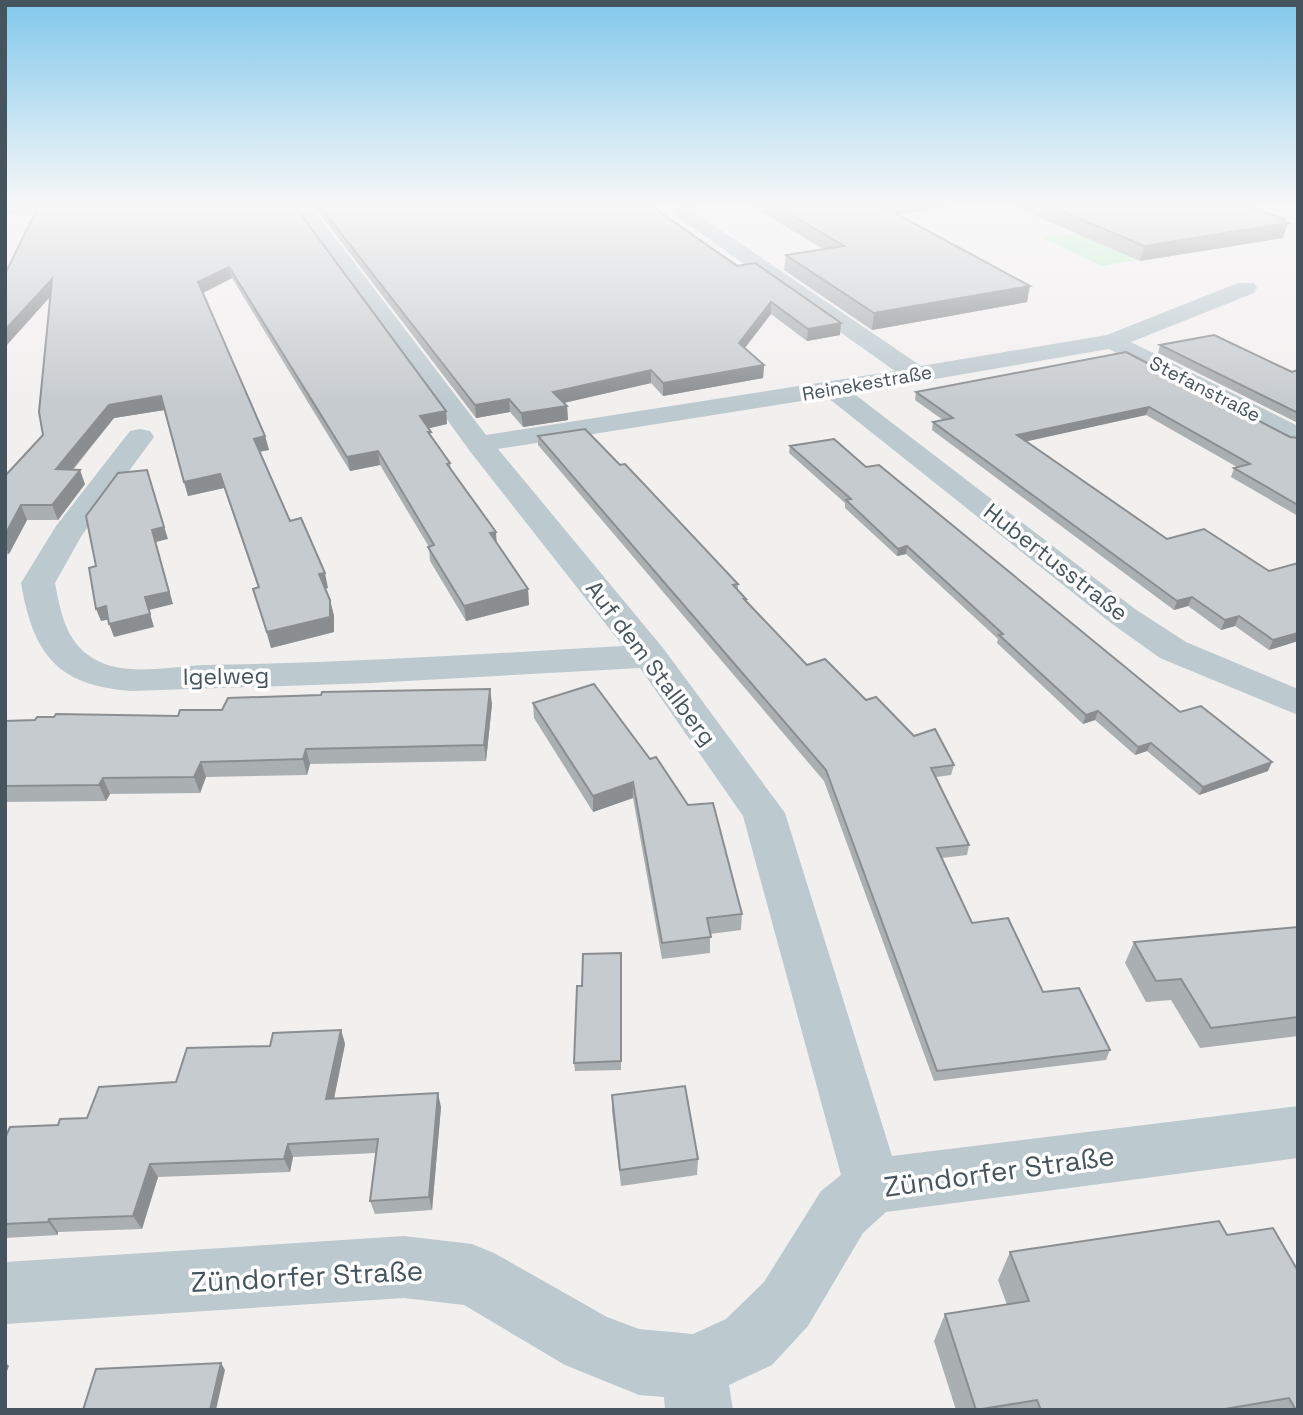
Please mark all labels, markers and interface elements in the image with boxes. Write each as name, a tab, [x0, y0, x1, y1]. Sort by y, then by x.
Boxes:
street label: Stefanstraße	[1145, 350, 1265, 428]
street label: Reinekestraße	[800, 359, 934, 407]
street label: Hubertusstraße	[978, 496, 1134, 628]
street label: Auf dem Stallberg	[579, 574, 723, 752]
street label: Igelweg	[183, 660, 269, 692]
street label: Zündorfer Straße	[881, 1137, 1117, 1205]
street label: Zündorfer Straße	[190, 1252, 424, 1300]

